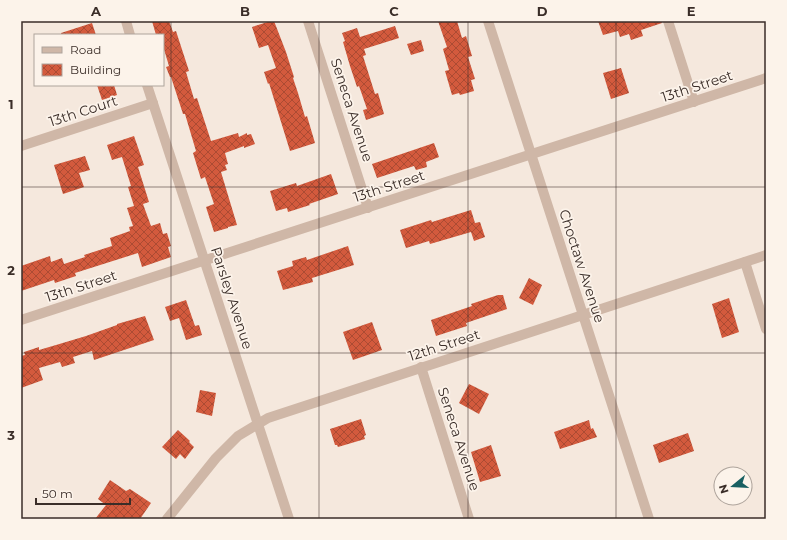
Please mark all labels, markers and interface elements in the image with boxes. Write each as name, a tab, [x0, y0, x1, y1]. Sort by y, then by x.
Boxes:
text: A	[90, 3, 102, 19]
text: B	[240, 3, 250, 19]
text: C	[389, 3, 399, 19]
text: D	[537, 3, 548, 19]
text: E	[687, 3, 696, 19]
legend	[34, 34, 164, 86]
text: Road	[70, 42, 101, 57]
street label: Seneca Avenue	[327, 56, 377, 164]
text: Building	[70, 62, 121, 77]
street label: 13th Street	[659, 66, 735, 106]
street label: 13th Court	[46, 91, 120, 131]
text: 1	[8, 96, 14, 112]
street label: 13th Street	[351, 166, 427, 206]
street label: Choctaw Avenue	[555, 207, 609, 325]
street label: Parsley Avenue	[207, 244, 257, 352]
text: 2	[7, 262, 15, 278]
street label: 13th Street	[43, 266, 119, 306]
street label: 12th Street	[406, 325, 482, 365]
street label: Seneca Avenue	[434, 385, 484, 493]
text: 3	[6, 427, 15, 443]
north arrow	[713, 466, 753, 506]
scale bar	[36, 480, 130, 506]
text: N	[715, 483, 732, 495]
text: 50 m	[42, 486, 73, 501]

